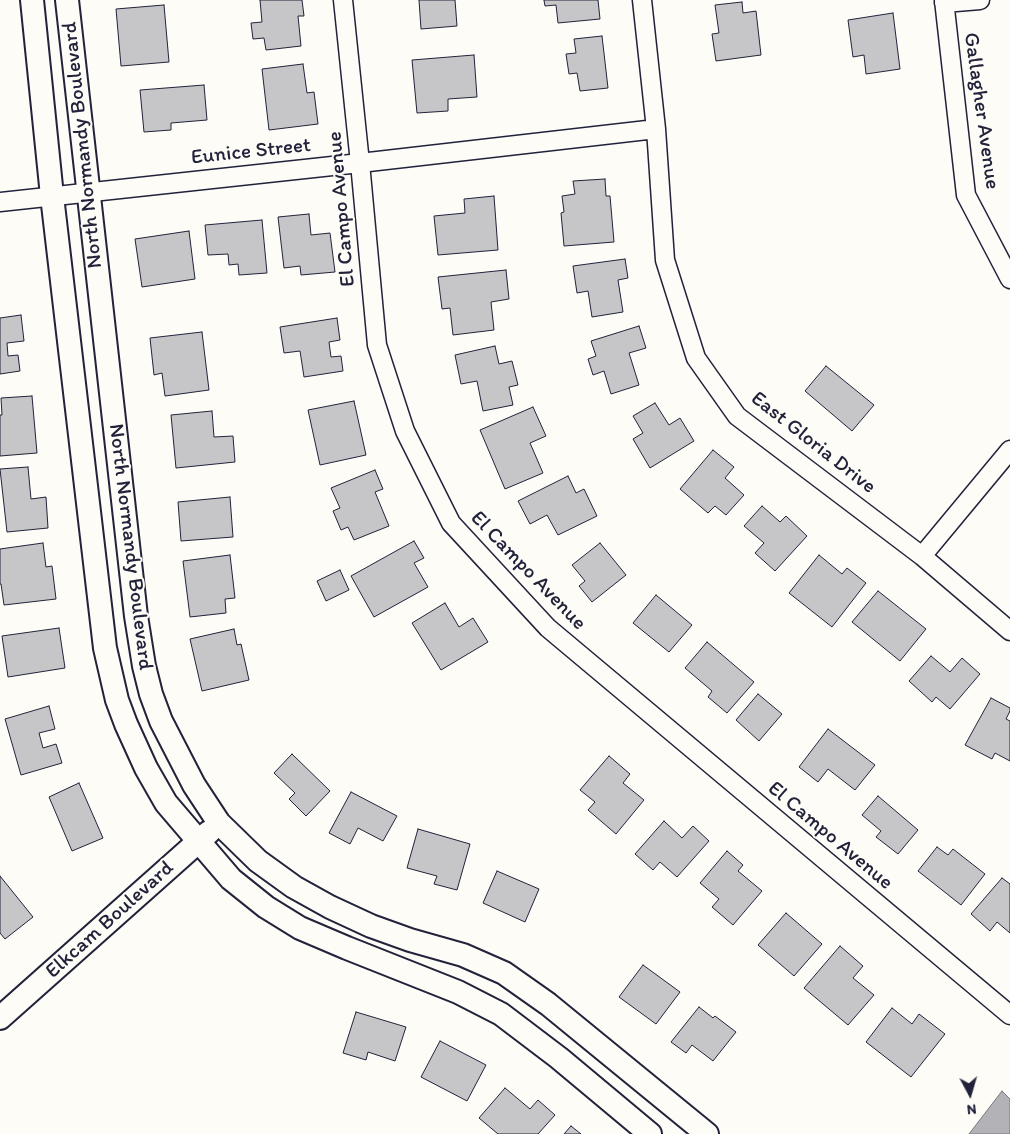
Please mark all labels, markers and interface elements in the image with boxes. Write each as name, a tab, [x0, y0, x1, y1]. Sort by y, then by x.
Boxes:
street label: North Normandy Boulevard	[58, 20, 108, 270]
street label: Gallagher Avenue	[958, 31, 1004, 191]
street label: El Campo Avenue	[323, 130, 361, 288]
street label: Eunice Street	[190, 133, 312, 171]
street label: East Gloria Drive	[745, 386, 881, 500]
street label: North Normandy Boulevard	[102, 422, 158, 672]
street label: El Campo Avenue	[465, 506, 591, 636]
street label: El Campo Avenue	[762, 776, 898, 896]
street label: Elkcam Boulevard	[41, 856, 179, 984]
north arrow	[945, 1069, 995, 1119]
text: N	[966, 1100, 977, 1118]

